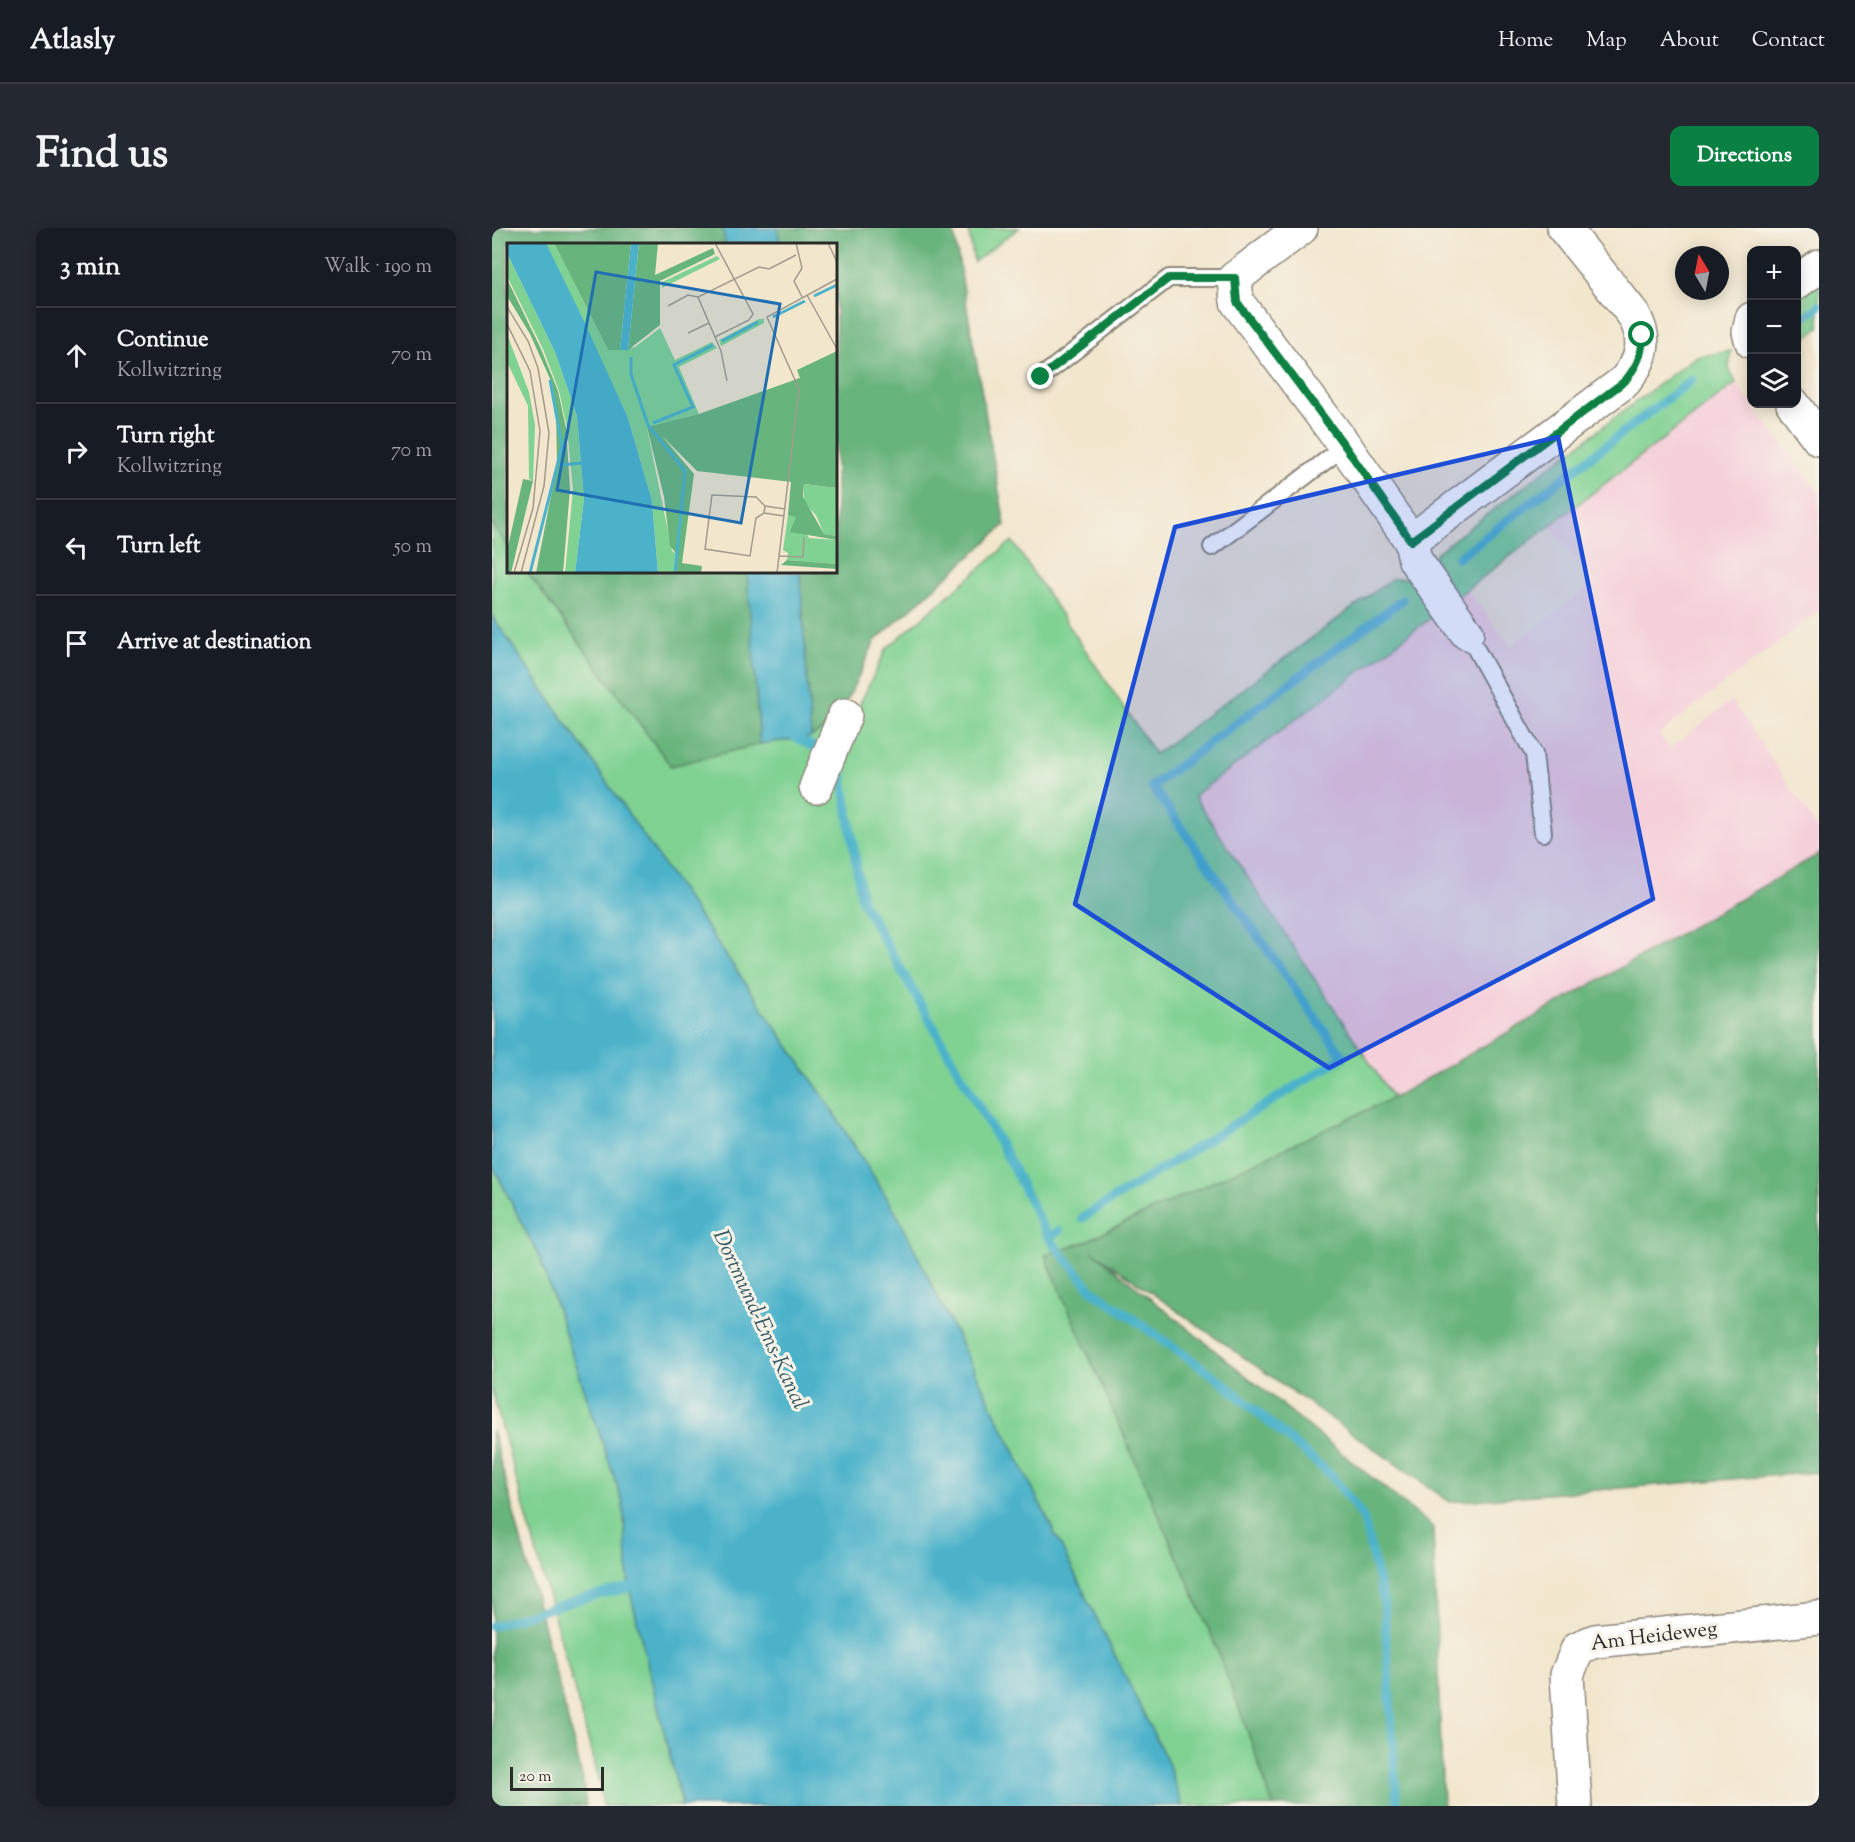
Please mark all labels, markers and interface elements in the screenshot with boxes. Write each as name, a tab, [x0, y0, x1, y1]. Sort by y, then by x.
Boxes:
text: Atlasly	[30, 21, 115, 61]
text: Home	[1498, 26, 1553, 56]
text: Map	[1586, 26, 1627, 56]
text: About	[1660, 26, 1719, 56]
text: Contact	[1752, 26, 1825, 56]
text: Find us	[36, 126, 168, 186]
button: Directions	[1670, 126, 1819, 186]
inset map	[507, 243, 837, 573]
north arrow	[1675, 246, 1729, 300]
map controls	[1747, 246, 1801, 408]
button: +	[1747, 246, 1801, 300]
text: 3 min	[60, 249, 120, 286]
text: Walk · 190 m	[324, 253, 432, 282]
button: −	[1747, 300, 1801, 354]
route start	[1628, 321, 1654, 347]
text: Continue	[117, 325, 208, 357]
icon: ahead	[60, 339, 93, 372]
text: 70 m	[391, 341, 432, 370]
button: layers	[1747, 354, 1801, 408]
text: Kollwitzring	[117, 357, 222, 386]
route end	[1027, 363, 1053, 389]
text: Turn right	[117, 421, 214, 453]
icon: right	[60, 435, 93, 468]
text: 70 m	[391, 437, 432, 466]
text: Kollwitzring	[117, 453, 222, 482]
icon: left	[60, 531, 93, 564]
text: Turn left	[117, 531, 200, 563]
text: 50 m	[394, 533, 432, 562]
icon: arrive	[60, 627, 93, 660]
text: Arrive at destination	[117, 627, 312, 659]
water label: Dortmund-Ems-Kanal	[703, 1225, 815, 1415]
street label: Am Heideweg	[1589, 1614, 1719, 1660]
scale bar	[510, 1764, 604, 1792]
text: 20 m	[519, 1766, 552, 1789]

